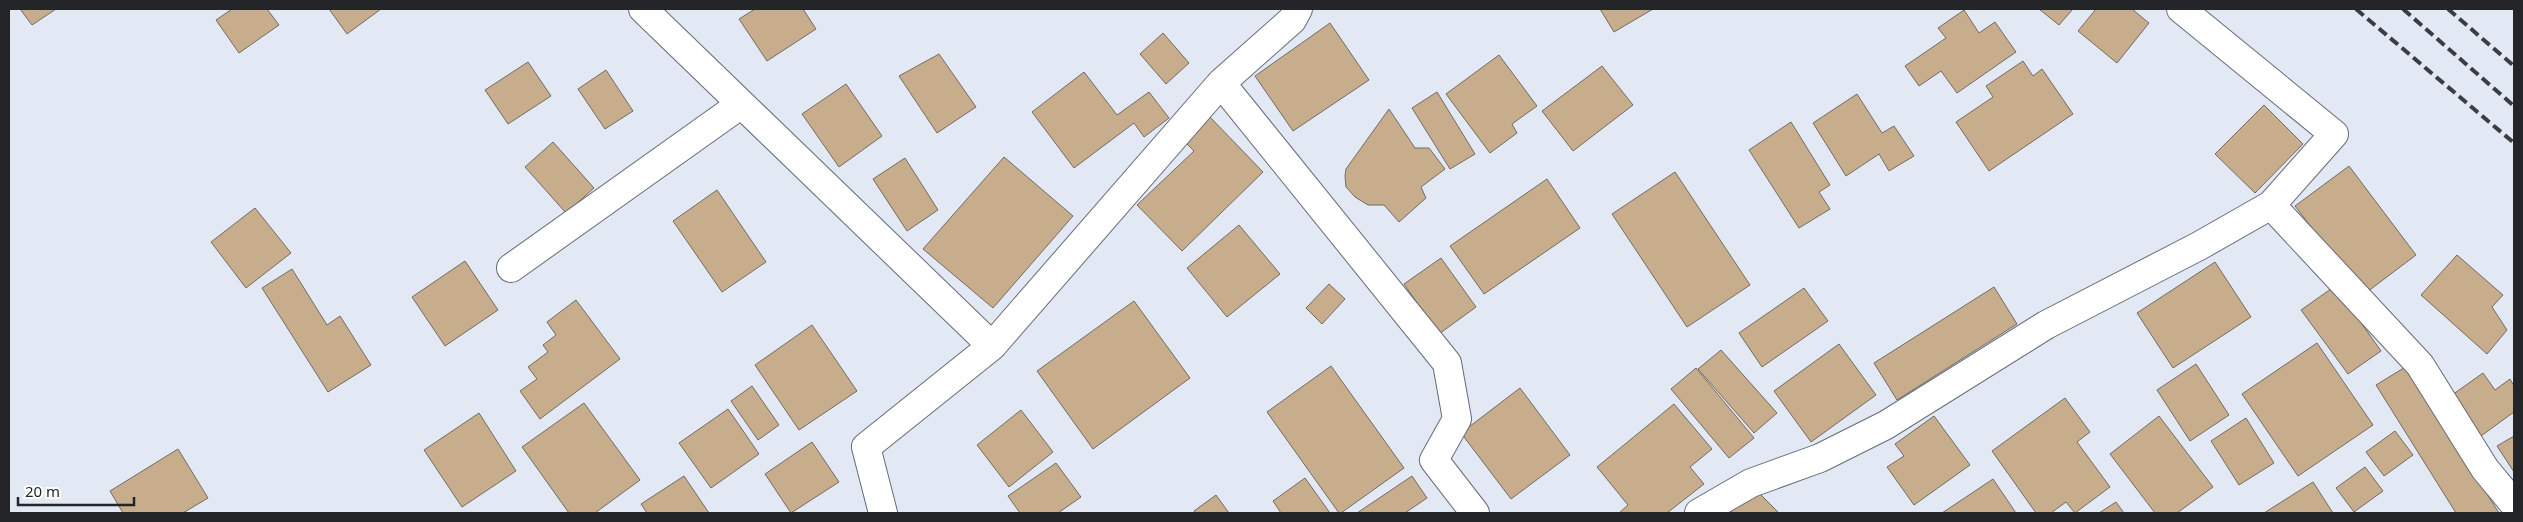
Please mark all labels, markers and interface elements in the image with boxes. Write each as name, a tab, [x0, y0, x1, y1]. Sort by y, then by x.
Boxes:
scale bar	[18, 474, 134, 506]
text: 20 m	[25, 481, 60, 501]

